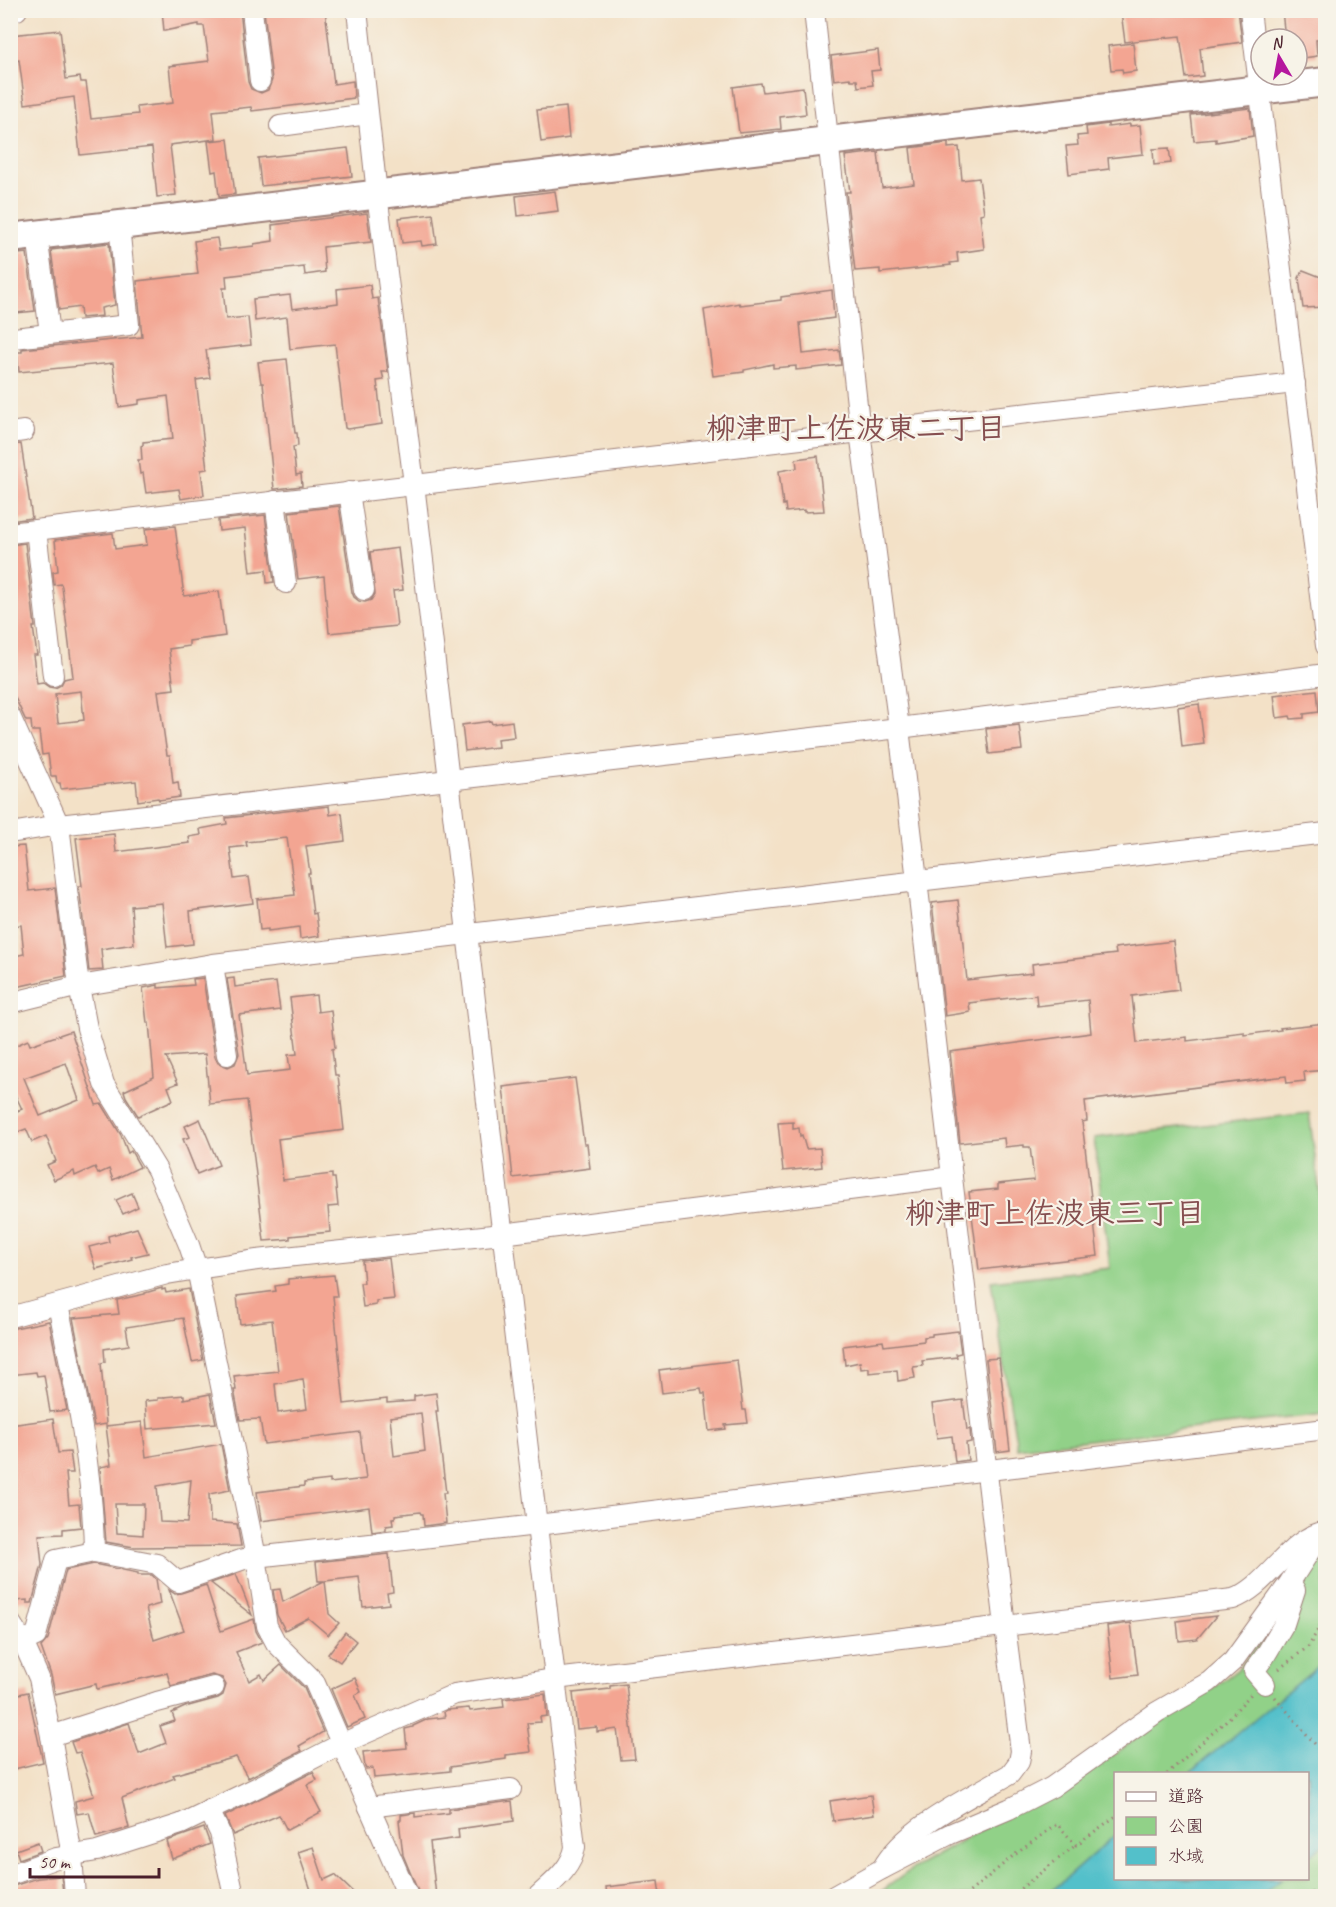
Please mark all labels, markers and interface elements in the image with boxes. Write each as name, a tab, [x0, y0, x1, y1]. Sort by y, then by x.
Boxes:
north arrow	[1249, 27, 1309, 87]
text: N	[1270, 32, 1286, 54]
district label: 柳津町上佐波東二丁目	[706, 409, 1006, 447]
district label: 柳津町上佐波東三丁目	[905, 1194, 1205, 1232]
legend	[1114, 1772, 1309, 1880]
text: 道路	[1168, 1785, 1204, 1807]
text: 公園	[1168, 1815, 1204, 1837]
scale bar	[30, 1841, 159, 1879]
text: 水域	[1168, 1845, 1204, 1867]
text: 50 m	[39, 1851, 72, 1873]

